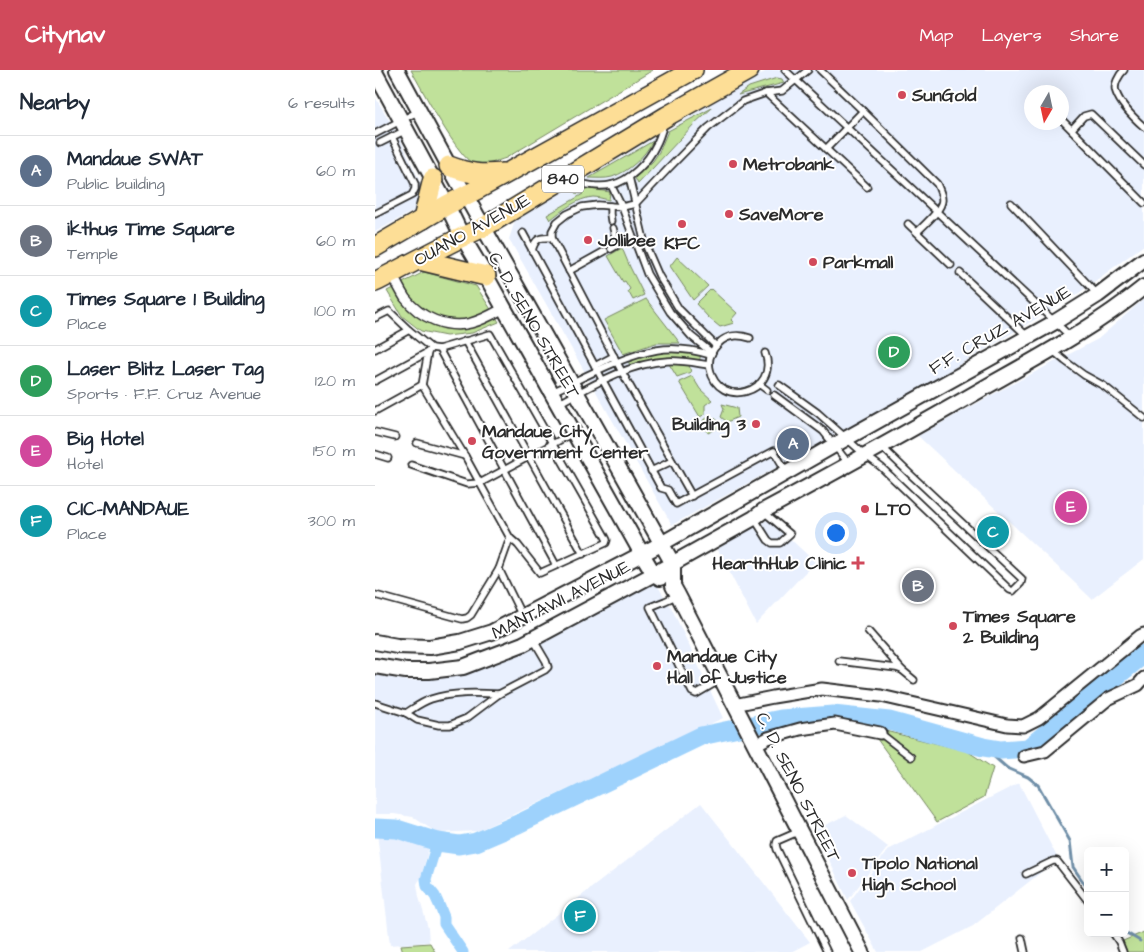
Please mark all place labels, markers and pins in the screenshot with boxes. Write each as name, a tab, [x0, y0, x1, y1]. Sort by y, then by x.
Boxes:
place label: SunGold	[911, 83, 977, 108]
marker: SunGold	[896, 89, 908, 101]
place label: Metrobank	[743, 152, 835, 177]
marker: Metrobank	[727, 158, 739, 170]
place label: SaveMore	[738, 202, 824, 227]
marker: SaveMore	[723, 208, 735, 220]
marker: KFC	[676, 218, 688, 230]
place label: Jollibee	[597, 228, 656, 253]
place label: KFC	[664, 231, 700, 256]
marker: Jollibee	[582, 234, 594, 246]
place label: Parkmall	[823, 250, 894, 275]
marker: Parkmall	[807, 256, 819, 268]
pin: D	[878, 333, 910, 371]
place label: Building 3	[672, 412, 747, 438]
marker: Building 3	[750, 418, 762, 430]
place label: Mandaue City Government Center	[482, 419, 648, 465]
pin: A	[777, 425, 809, 463]
marker: Mandaue City Government Center	[466, 435, 478, 447]
pin: E	[1055, 488, 1087, 526]
place label: LTO	[875, 497, 911, 522]
marker: LTO	[859, 503, 871, 515]
pin: C	[977, 513, 1009, 551]
place label: HearthHub Clinic	[712, 551, 848, 576]
marker: HearthHub Clinic	[851, 556, 865, 570]
pin: B	[902, 567, 934, 605]
place label: Times Square 2 Building	[962, 604, 1076, 651]
marker: Times Square 2 Building	[947, 620, 959, 632]
place label: Mandaue City Hall of Justice	[667, 644, 787, 690]
marker: Mandaue City Hall of Justice	[651, 660, 663, 672]
place label: Tipolo National High School	[861, 851, 978, 898]
marker: Tipolo National High School	[846, 867, 858, 879]
pin: F	[564, 897, 596, 935]

